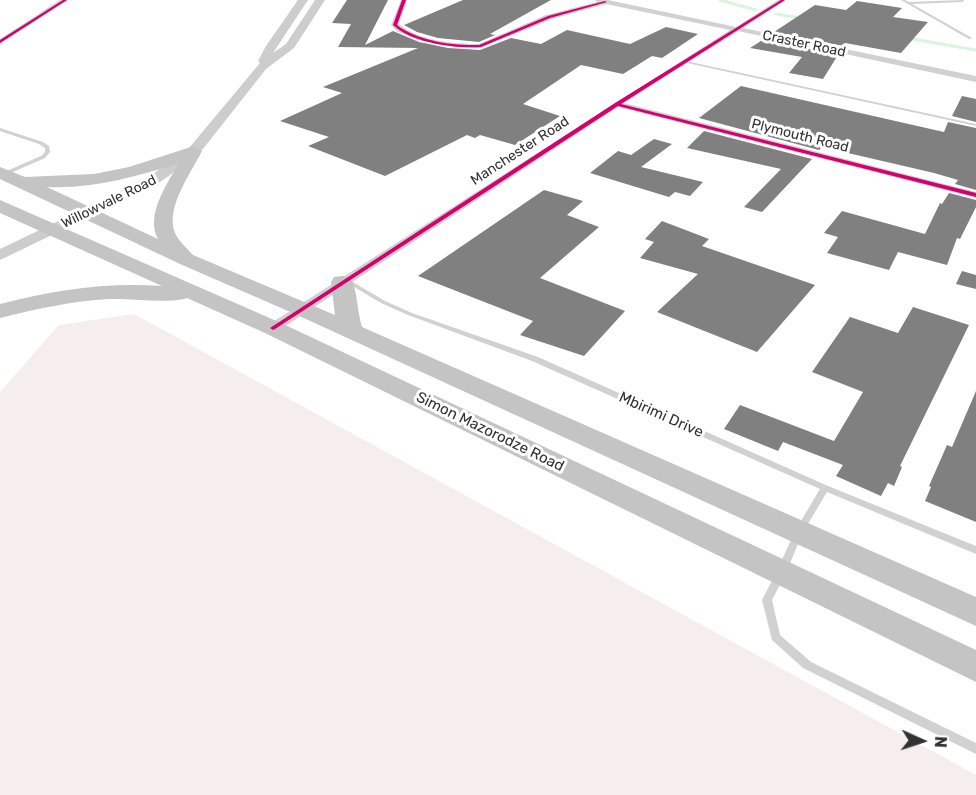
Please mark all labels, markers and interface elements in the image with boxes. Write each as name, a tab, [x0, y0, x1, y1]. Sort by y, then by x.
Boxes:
street label: Craster Road	[761, 27, 847, 61]
street label: Manchester Road	[468, 113, 572, 189]
street label: Plymouth Road	[750, 116, 850, 156]
street label: Willowvale Road	[59, 172, 159, 232]
street label: Simon Mazorodze Road	[413, 388, 567, 476]
street label: Mbirimi Drive	[616, 388, 706, 442]
north arrow	[892, 711, 952, 771]
text: N	[931, 736, 950, 748]

